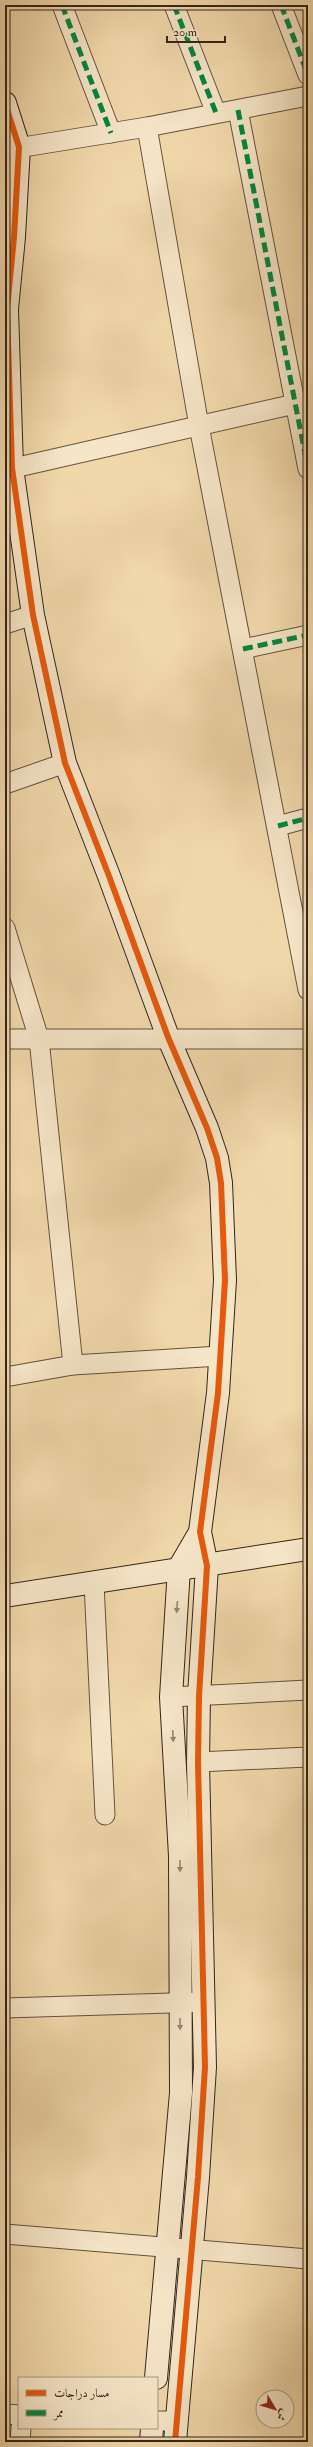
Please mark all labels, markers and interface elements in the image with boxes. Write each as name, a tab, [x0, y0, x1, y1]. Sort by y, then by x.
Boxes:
scale bar	[167, 18, 225, 44]
text: 20 m	[173, 25, 198, 40]
one-way arrow	[173, 1601, 180, 1613]
one-way arrow	[170, 1730, 177, 1742]
one-way arrow	[177, 1860, 183, 1873]
one-way arrow	[176, 2018, 183, 2030]
legend	[18, 2377, 158, 2429]
text: مسار دراجات	[54, 2386, 109, 2401]
north arrow	[255, 2389, 295, 2429]
text: ممر	[52, 2406, 64, 2421]
text: ش	[274, 2407, 291, 2423]

